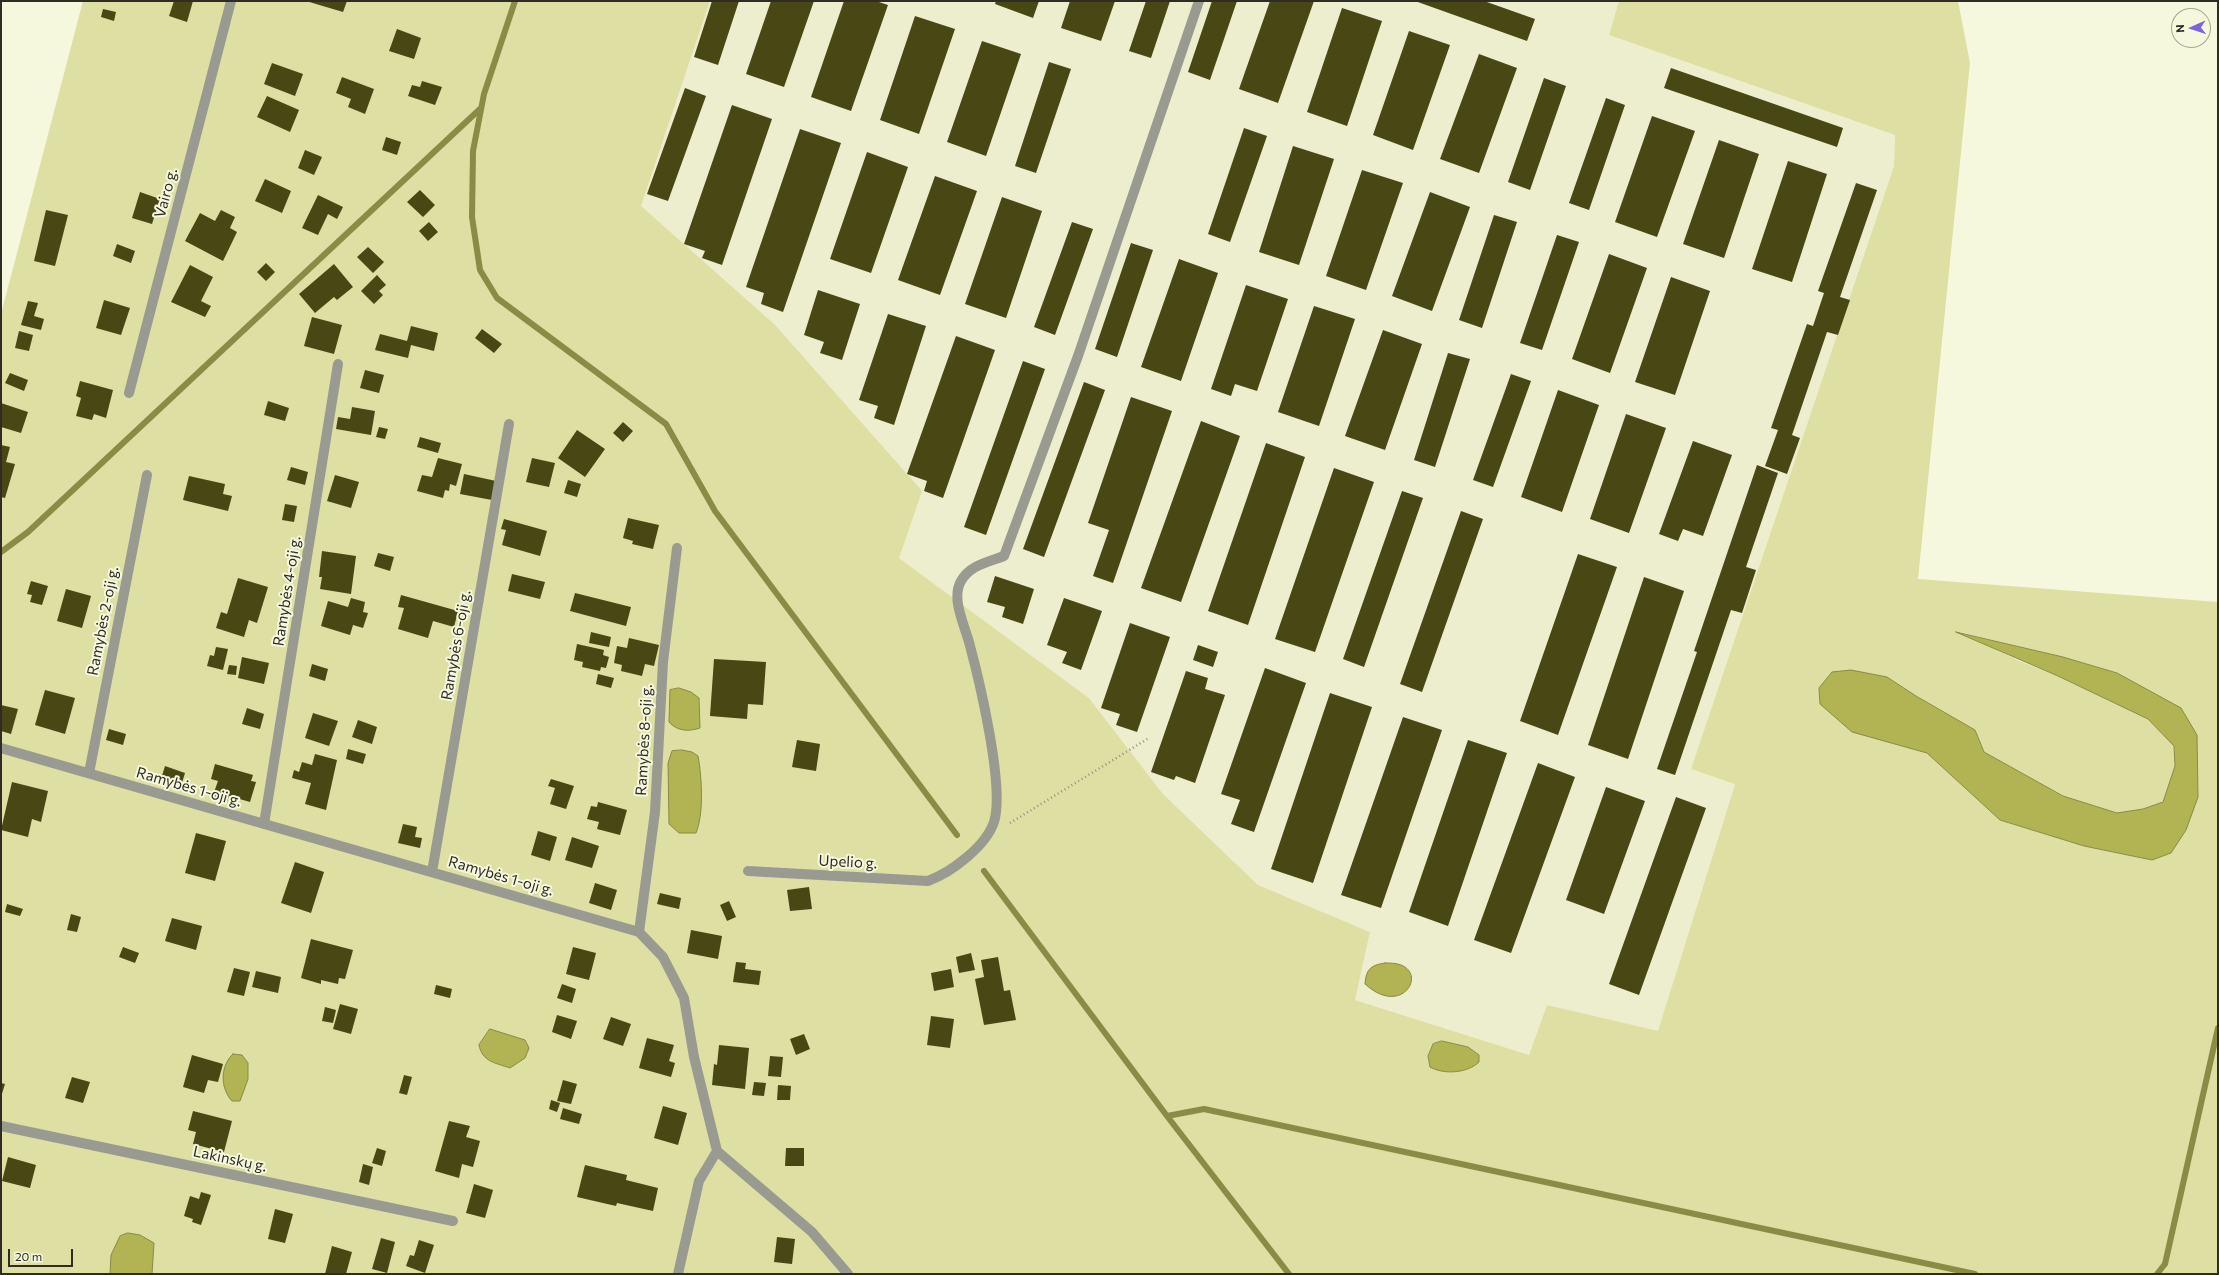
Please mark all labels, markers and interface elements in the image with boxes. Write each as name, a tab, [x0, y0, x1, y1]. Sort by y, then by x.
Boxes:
north arrow	[2171, 8, 2211, 48]
text: N	[2173, 24, 2186, 33]
street label: Vairo g.	[151, 166, 181, 220]
street label: Ramybės 4-oji g.	[269, 535, 305, 647]
street label: Ramybės 2-oji g.	[84, 565, 122, 677]
street label: Ramybės 6-oji g.	[437, 588, 475, 702]
street label: Ramybės 8-oji g.	[632, 684, 656, 796]
street label: Ramybės 1-oji g.	[134, 763, 244, 811]
street label: Upelio g.	[818, 851, 878, 873]
street label: Ramybės 1-oji g.	[446, 852, 556, 900]
street label: Lakinskų g.	[192, 1142, 268, 1176]
scale bar	[10, 1241, 75, 1267]
text: 20 m	[15, 1249, 42, 1263]

